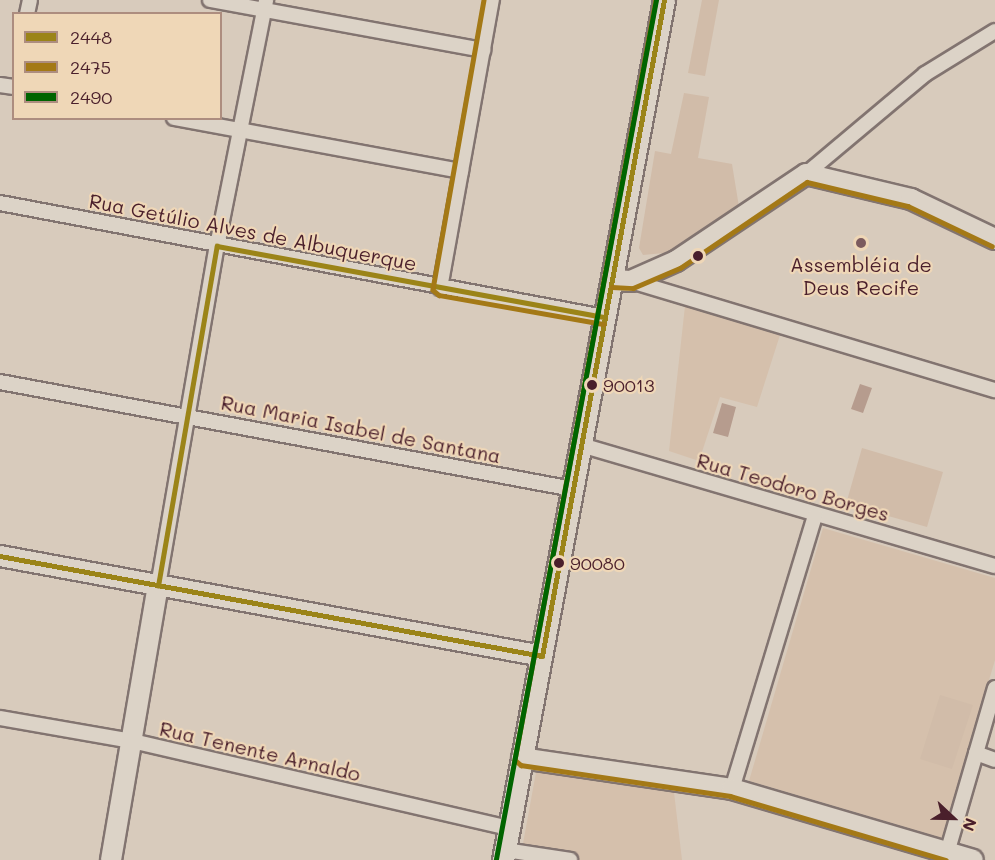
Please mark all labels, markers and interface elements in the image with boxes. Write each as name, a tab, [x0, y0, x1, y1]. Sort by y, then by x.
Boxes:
legend	[12, 12, 222, 120]
text: 2448	[70, 25, 112, 49]
text: 2475	[70, 55, 111, 79]
text: 2490	[70, 85, 112, 109]
street label: Rua Getúlio Alves de Albuquerque	[87, 188, 419, 276]
marker: Assembléia de Deus Recife	[854, 236, 868, 250]
unlabelled marker	[692, 250, 704, 262]
place label: Assembléia de Deus Recife	[790, 252, 932, 299]
place label: 90013	[603, 374, 654, 396]
marker: 90013	[586, 379, 598, 391]
street label: Rua Maria Isabel de Santana	[219, 390, 503, 468]
street label: Rua Teodoro Borges	[694, 448, 892, 526]
place label: 90080	[570, 552, 625, 574]
marker: 90080	[553, 557, 565, 569]
street label: Rua Tenente Arnaldo	[157, 716, 363, 786]
north arrow	[923, 788, 983, 848]
text: N	[958, 815, 982, 834]

